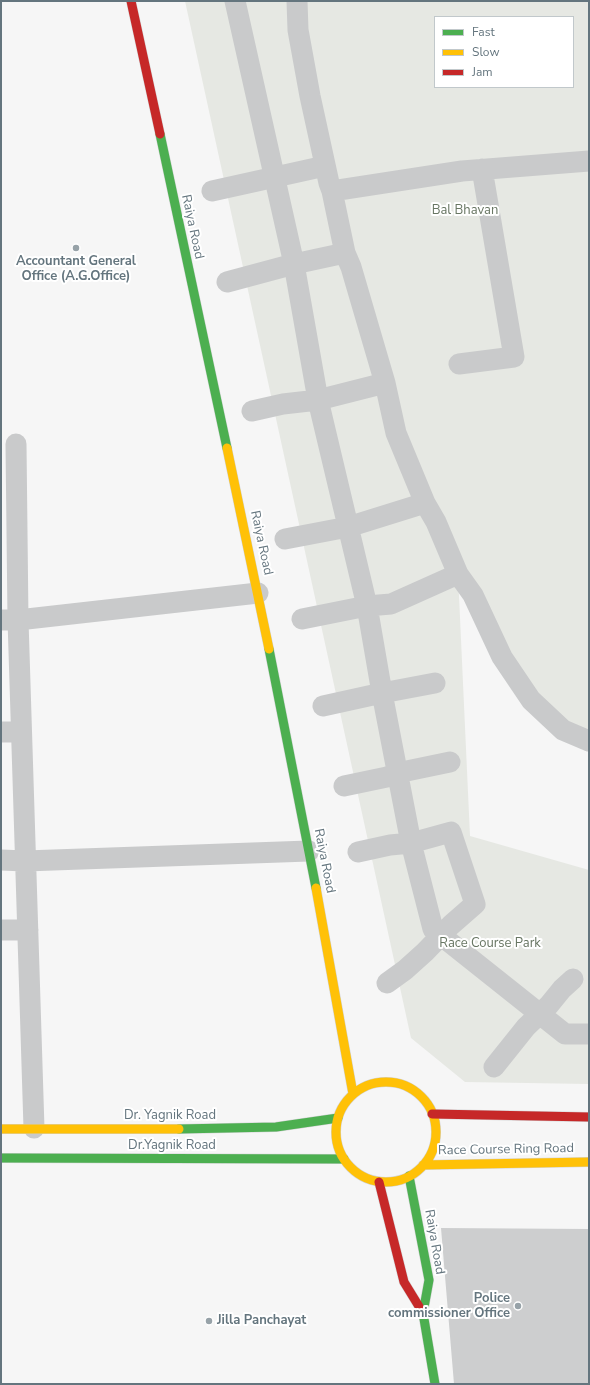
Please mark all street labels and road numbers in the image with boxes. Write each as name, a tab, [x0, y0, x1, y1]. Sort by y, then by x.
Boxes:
street label: Raiya Road	[178, 193, 206, 261]
street label: Raiya Road	[247, 509, 275, 577]
street label: Raiya Road	[310, 827, 338, 895]
street label: Dr. Yagnik Road	[124, 1108, 216, 1124]
street label: Dr.Yagnik Road	[128, 1138, 216, 1154]
street label: Race Course Ring Road	[438, 1141, 574, 1159]
street label: Raiya Road	[421, 1208, 447, 1276]

